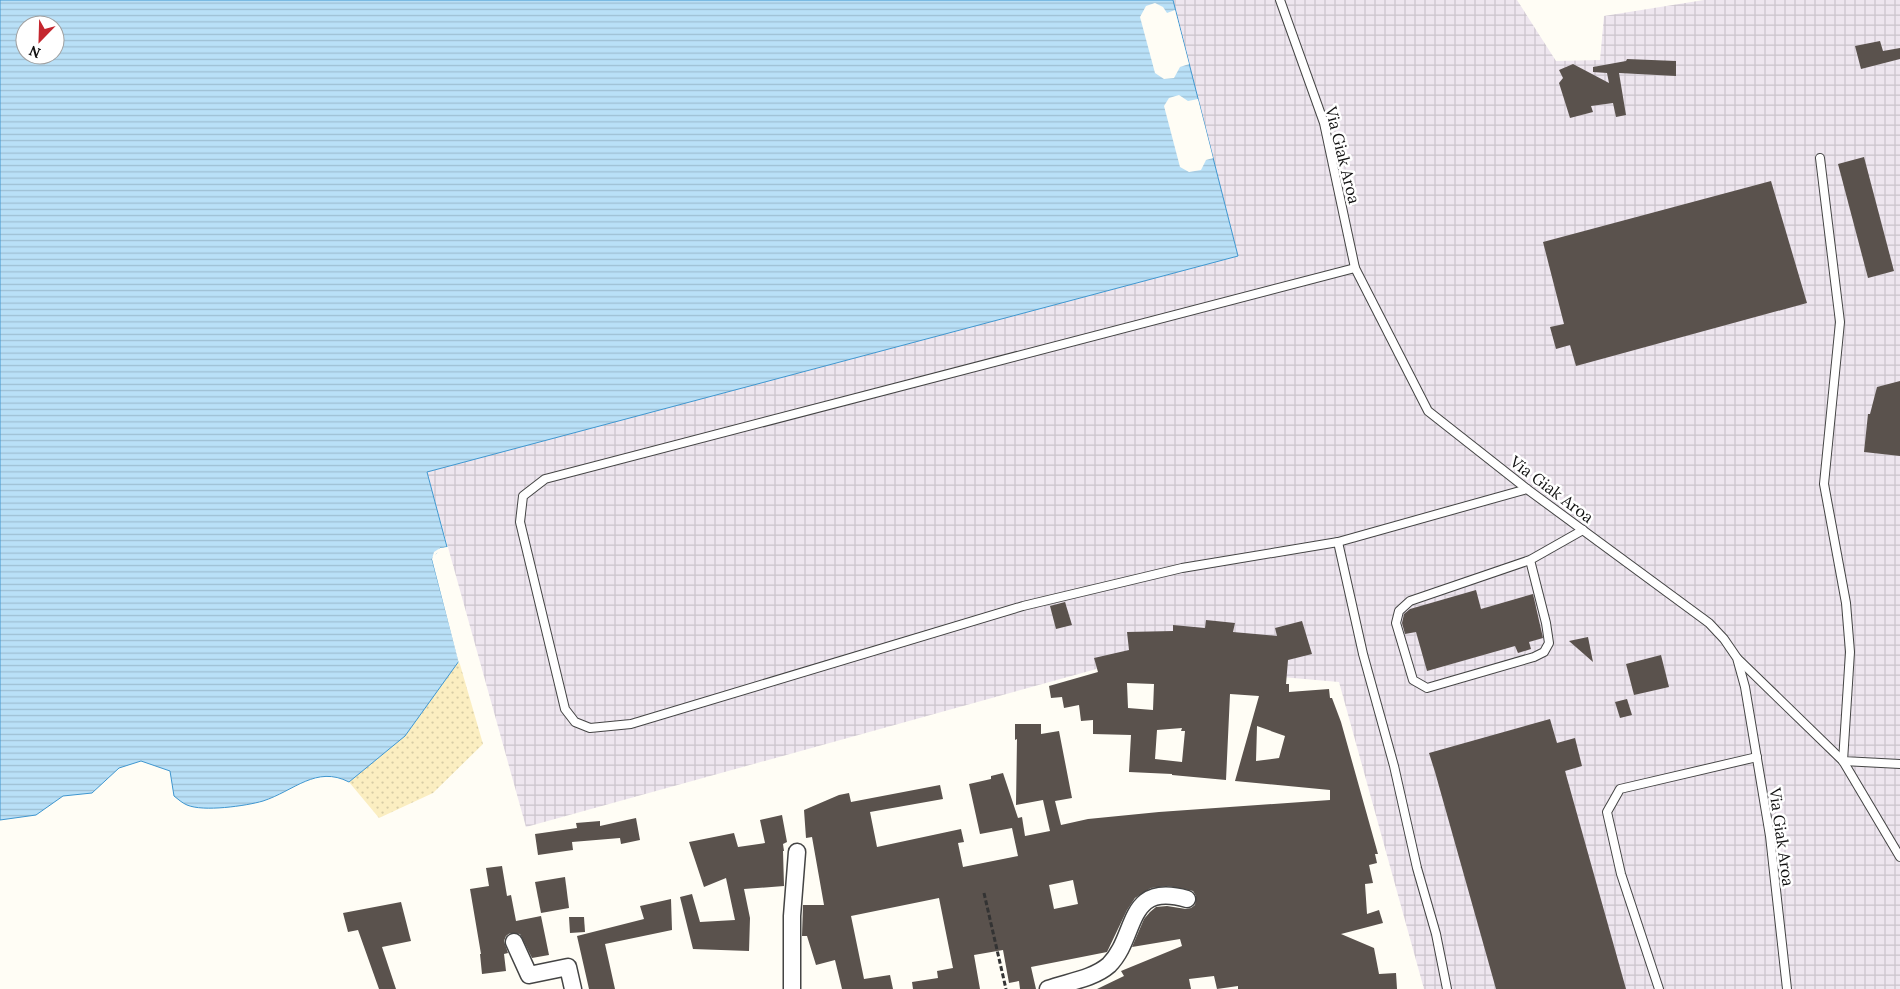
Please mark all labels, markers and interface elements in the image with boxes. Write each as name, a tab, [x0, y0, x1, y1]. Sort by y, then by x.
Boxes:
north arrow	[15, 15, 65, 65]
text: N	[26, 41, 43, 62]
street label: Via Giak Aroa	[1321, 103, 1365, 206]
street label: Via Giak Aroa	[1506, 451, 1598, 527]
street label: Via Giak Aroa	[1765, 785, 1799, 888]

